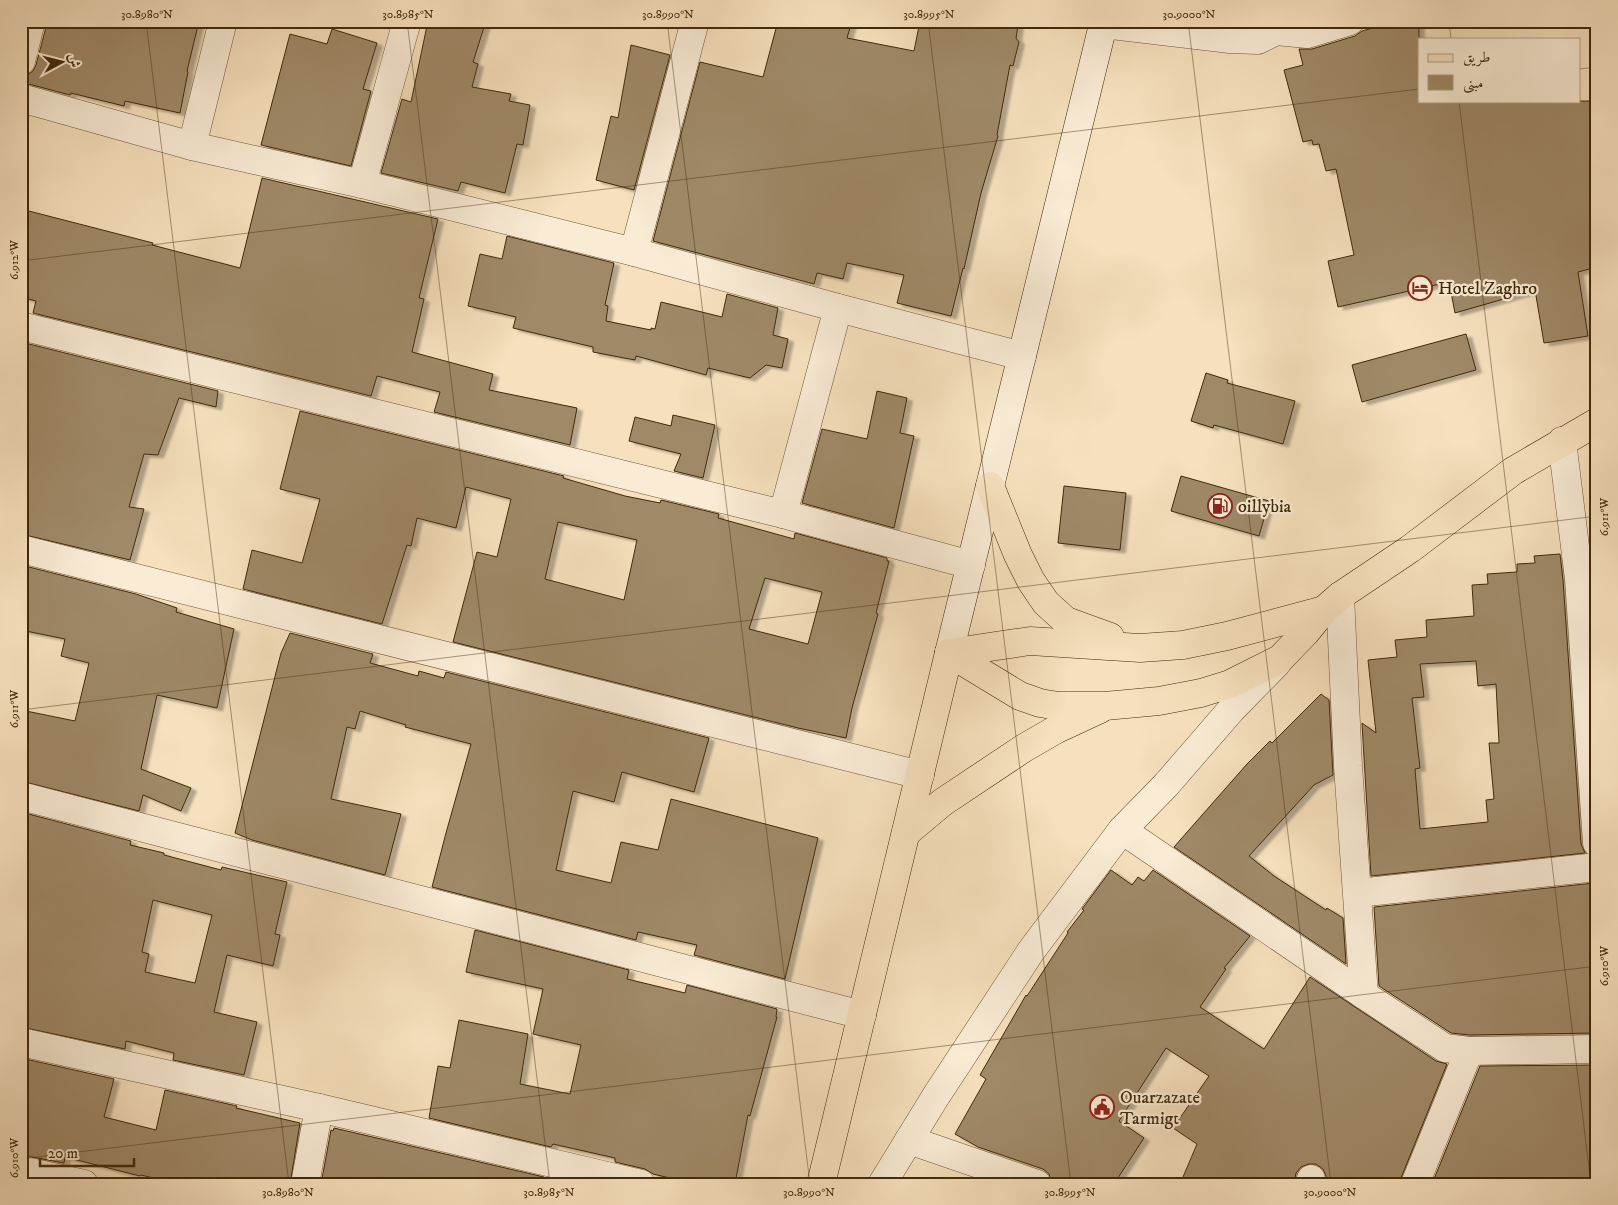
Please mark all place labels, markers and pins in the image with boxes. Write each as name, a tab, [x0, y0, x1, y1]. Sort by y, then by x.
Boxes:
hotel icon: Hotel Zaghro	[1407, 275, 1433, 301]
place label: Hotel Zaghro	[1438, 278, 1537, 300]
fuel station icon: oillybia	[1207, 493, 1233, 519]
place label: oillybia	[1238, 496, 1292, 518]
place label: Ouarzazate Tarmigt	[1120, 1087, 1200, 1130]
public building icon: Ouarzazate Tarmigt	[1089, 1094, 1115, 1120]

